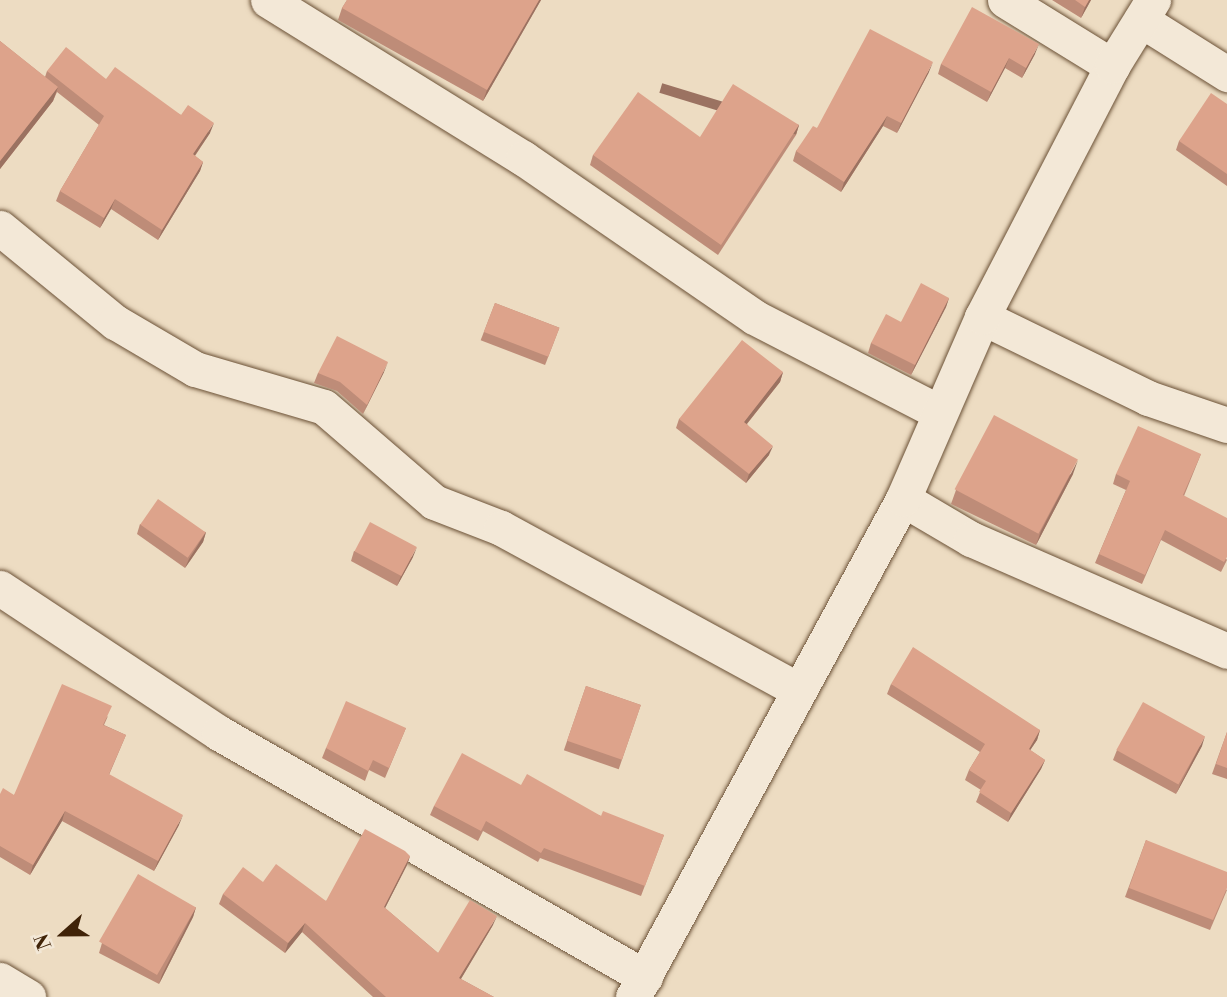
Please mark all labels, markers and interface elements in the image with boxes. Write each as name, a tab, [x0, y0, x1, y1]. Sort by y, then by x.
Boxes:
north arrow	[28, 899, 98, 969]
text: N	[29, 930, 57, 953]

